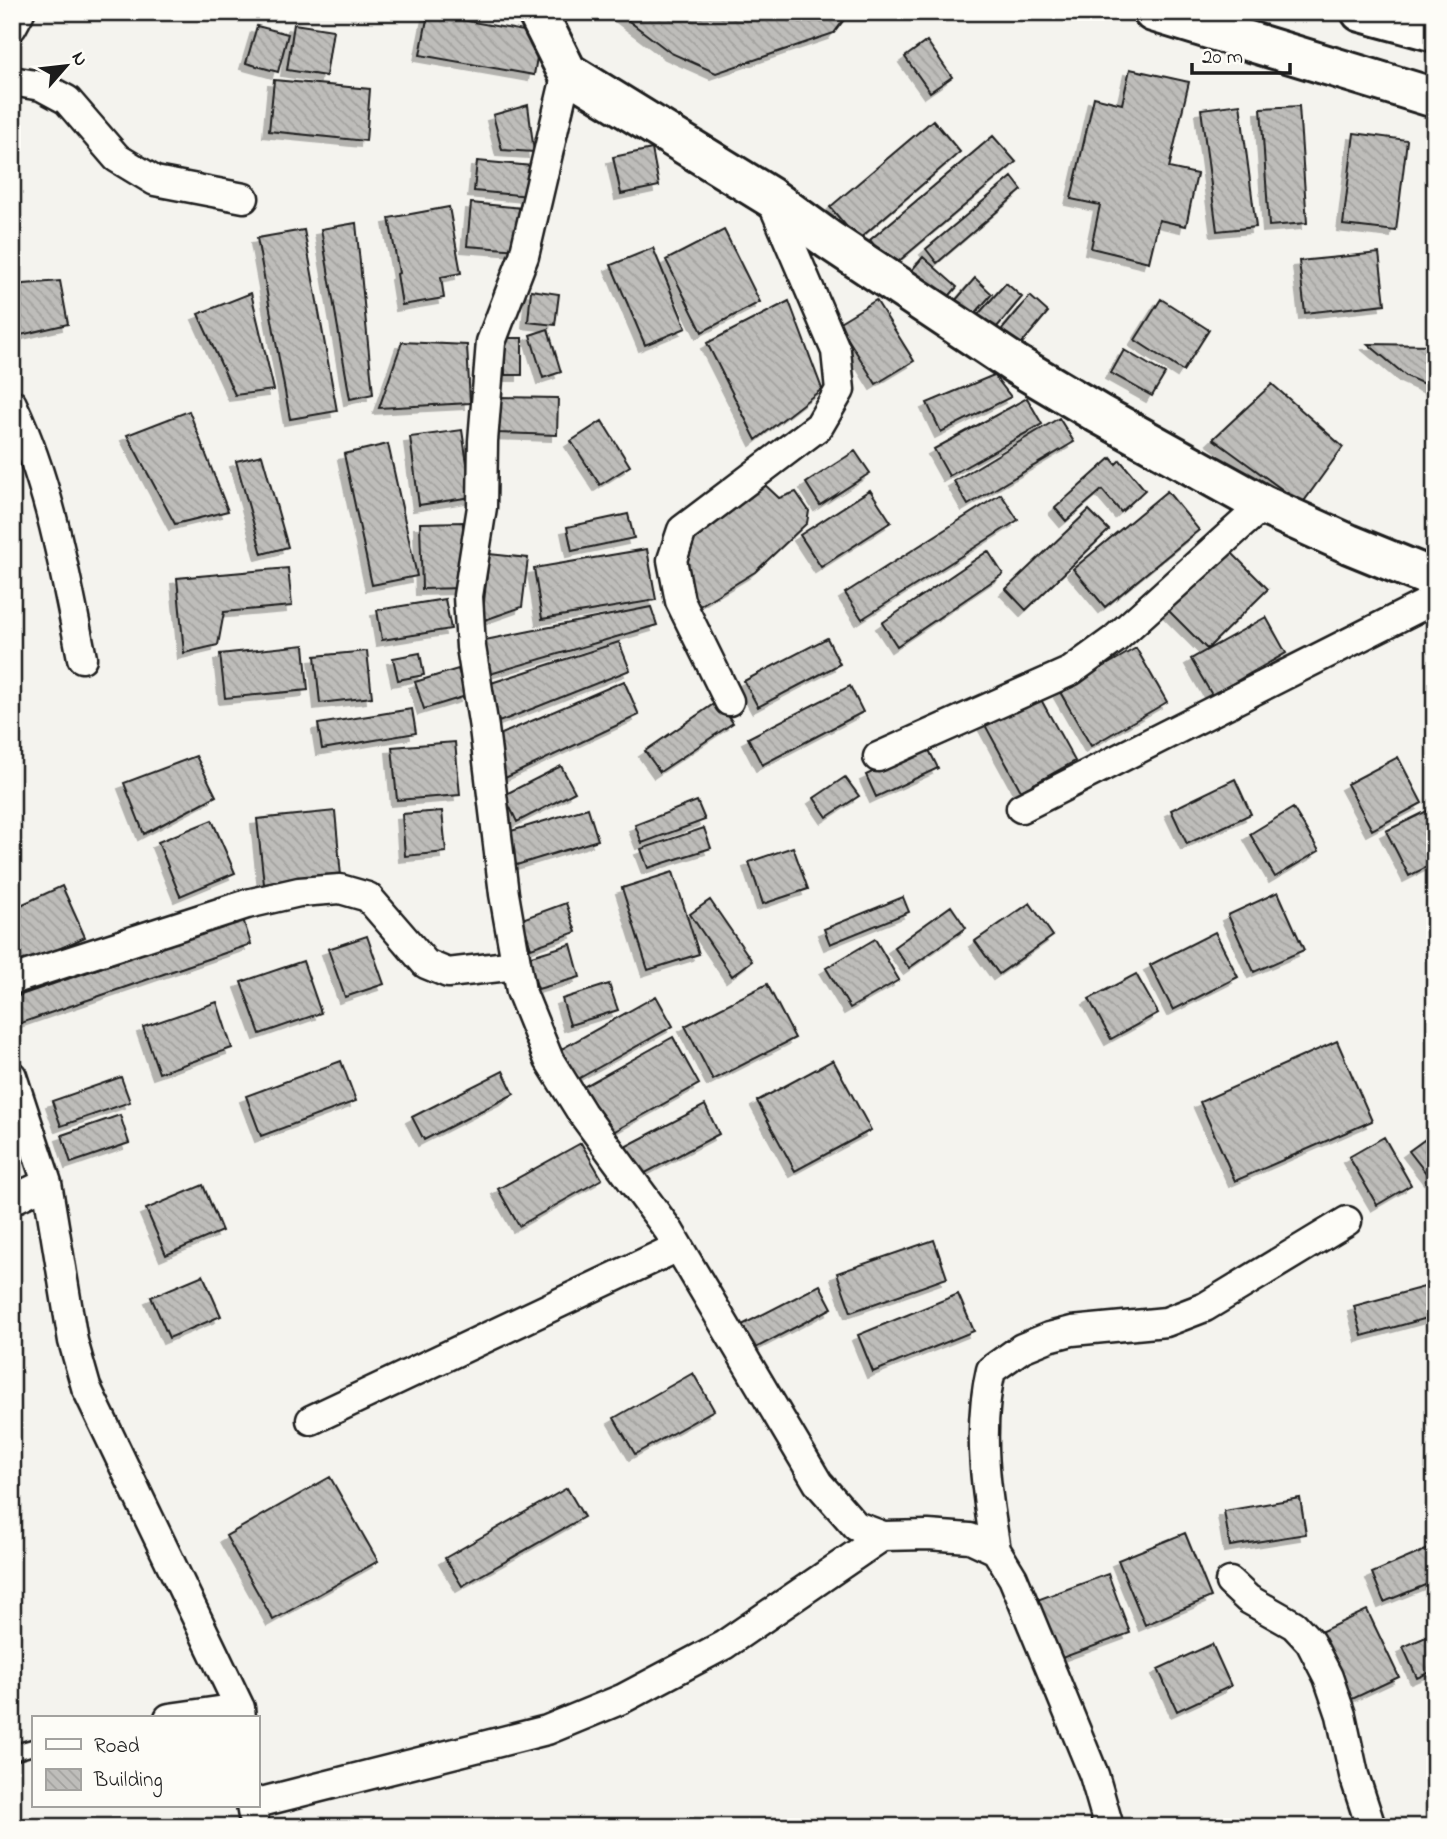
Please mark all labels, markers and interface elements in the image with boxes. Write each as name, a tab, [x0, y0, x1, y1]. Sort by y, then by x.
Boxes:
north arrow	[32, 32, 102, 102]
scale bar	[1192, 32, 1290, 76]
text: 20 m	[1202, 43, 1243, 73]
text: N	[64, 47, 94, 71]
legend	[32, 1716, 259, 1808]
text: Road	[94, 1732, 140, 1762]
text: Building	[93, 1766, 163, 1798]

